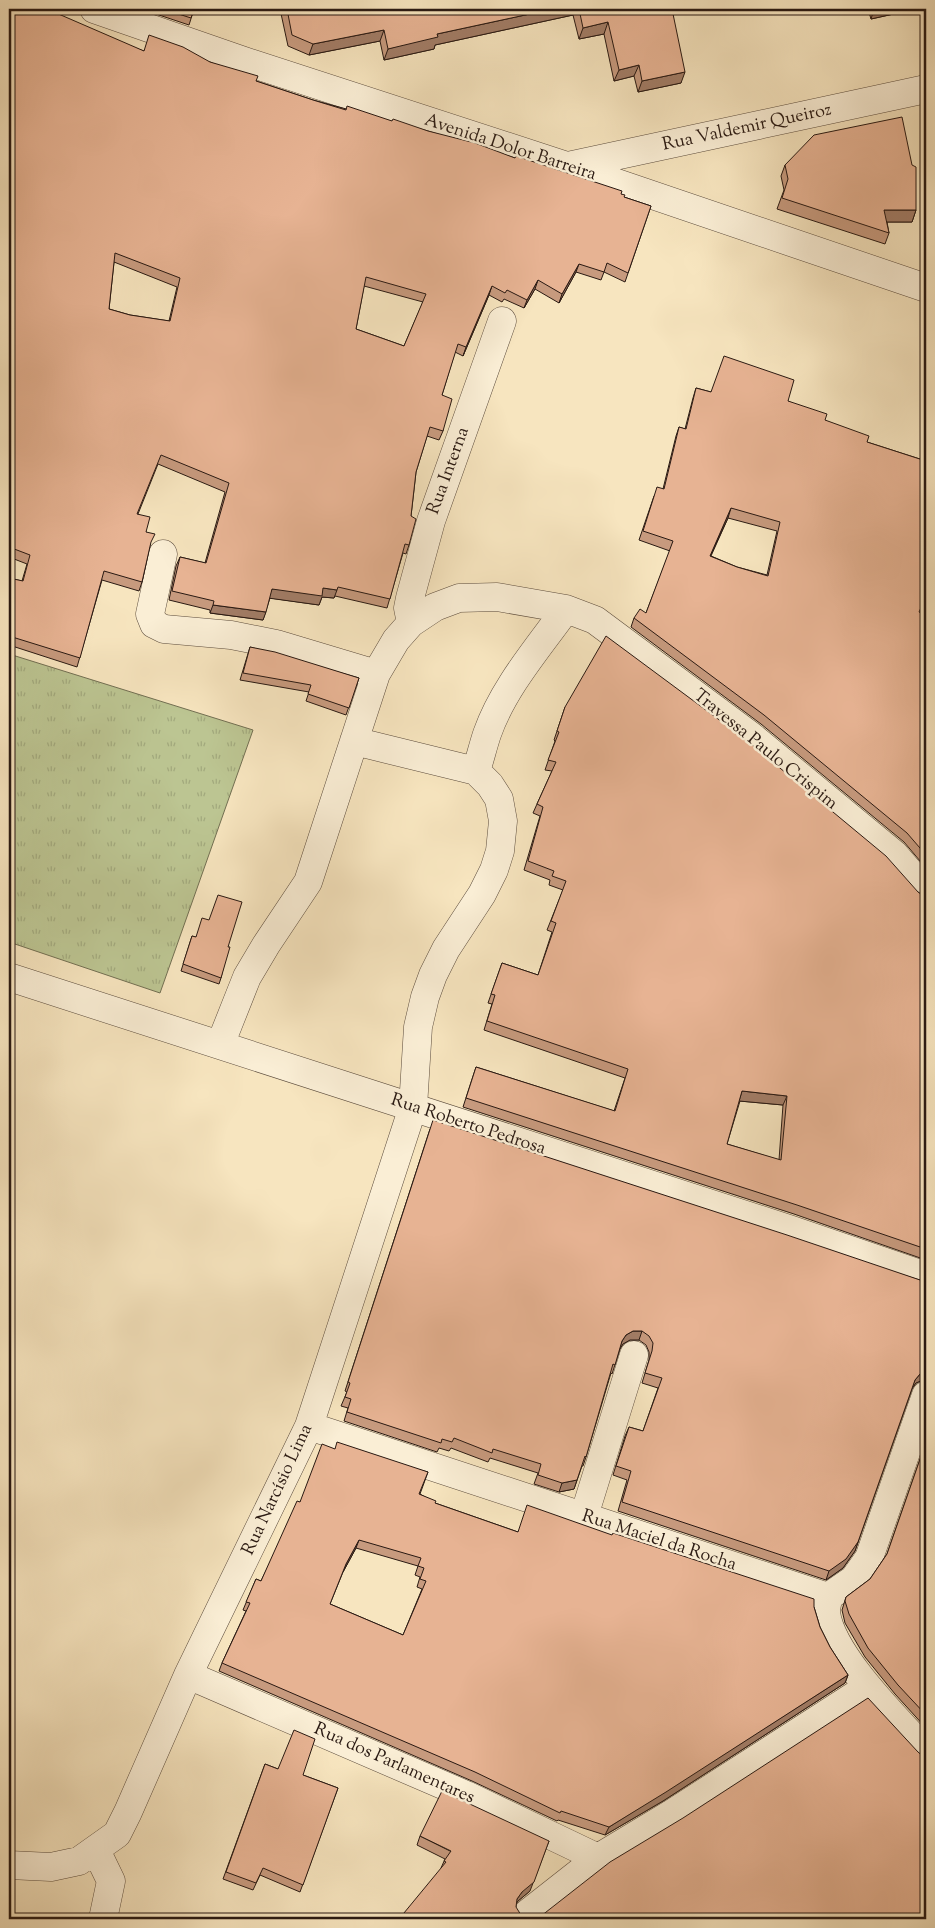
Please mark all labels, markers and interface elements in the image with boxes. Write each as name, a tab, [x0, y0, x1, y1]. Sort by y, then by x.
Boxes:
street label: Rua Valdemir Queiroz	[660, 97, 834, 159]
street label: Avenida Dolor Barreira	[421, 108, 599, 188]
street label: Rua Interna	[421, 424, 477, 518]
street label: Travessa Paulo Crispim	[687, 683, 843, 817]
street label: Rua Roberto Pedrosa	[387, 1088, 549, 1162]
street label: Rua Narcísio Lima	[236, 1420, 320, 1560]
street label: Rua Maciel da Rocha	[578, 1504, 740, 1578]
street label: Rua dos Parlamentares	[309, 1717, 479, 1811]

